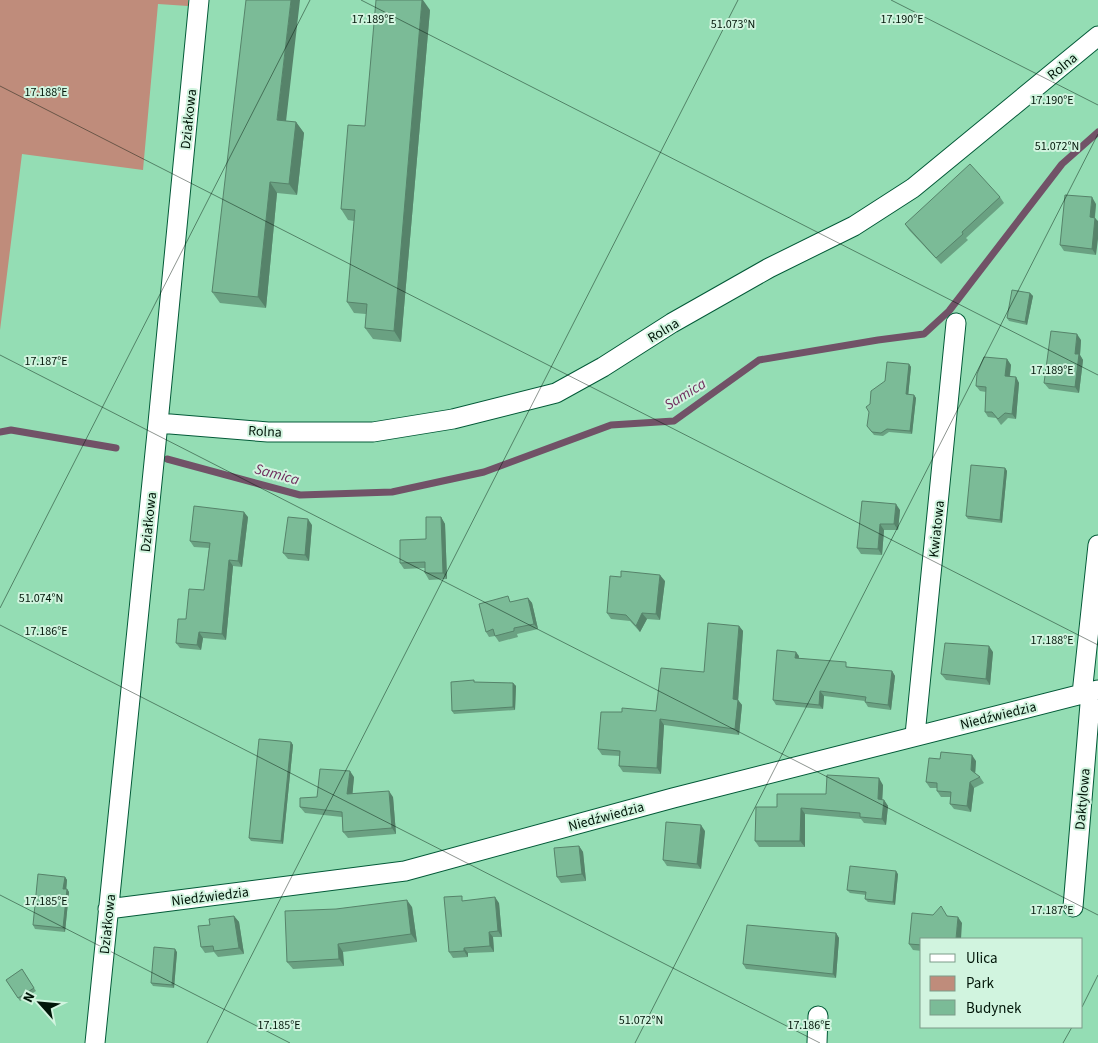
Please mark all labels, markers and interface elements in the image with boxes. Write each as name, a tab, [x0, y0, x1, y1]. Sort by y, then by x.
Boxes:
text: 17.189°E	[351, 11, 395, 28]
text: 17.190°E	[880, 11, 924, 28]
text: 51.073°N	[711, 16, 755, 33]
street label: Rolna	[1043, 48, 1082, 85]
text: 17.188°E	[24, 84, 68, 101]
street label: Działkowa	[176, 88, 202, 150]
text: 17.190°E	[1030, 92, 1074, 109]
text: 51.072°N	[1035, 138, 1079, 155]
street label: Rolna	[644, 314, 683, 348]
text: 17.187°E	[24, 353, 68, 370]
text: 17.189°E	[1030, 362, 1074, 379]
water label: Samica	[660, 373, 710, 415]
street label: Rolna	[248, 421, 282, 443]
water label: Samica	[252, 458, 302, 491]
street label: Działkowa	[136, 491, 162, 553]
street label: Kwiatowa	[924, 500, 950, 559]
text: 51.074°N	[19, 590, 63, 607]
text: 17.186°E	[24, 623, 68, 640]
text: 17.188°E	[1030, 632, 1074, 649]
street label: Niedźwiedzia	[958, 697, 1038, 735]
street label: Daktylowa	[1070, 767, 1096, 831]
street label: Niedźwiedzia	[566, 797, 646, 837]
street label: Niedźwiedzia	[170, 882, 250, 912]
text: 17.185°E	[24, 893, 68, 910]
street label: Działkowa	[95, 893, 121, 955]
text: 17.187°E	[1030, 902, 1074, 919]
legend	[920, 938, 1083, 1028]
text: Ulica	[966, 948, 997, 969]
text: Park	[966, 973, 995, 994]
north arrow	[15, 978, 65, 1028]
text: N	[18, 989, 40, 1006]
text: Budynek	[966, 998, 1022, 1019]
text: 51.072°N	[619, 1012, 663, 1029]
text: 17.185°E	[257, 1017, 301, 1034]
text: 17.186°E	[787, 1017, 831, 1034]

